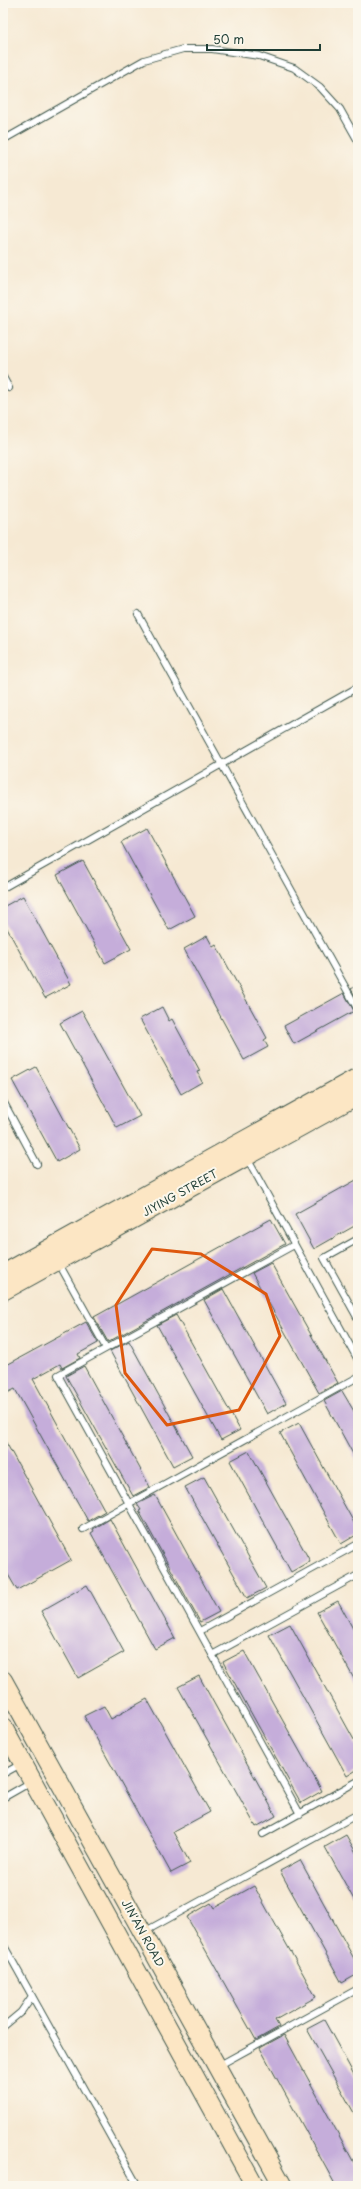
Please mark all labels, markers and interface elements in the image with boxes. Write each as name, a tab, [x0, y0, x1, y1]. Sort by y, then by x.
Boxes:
scale bar	[207, 26, 320, 52]
text: 50 m	[213, 30, 244, 48]
street label: JIYING STREET	[139, 1165, 221, 1220]
street label: JIN'AN ROAD	[118, 1896, 169, 1970]

